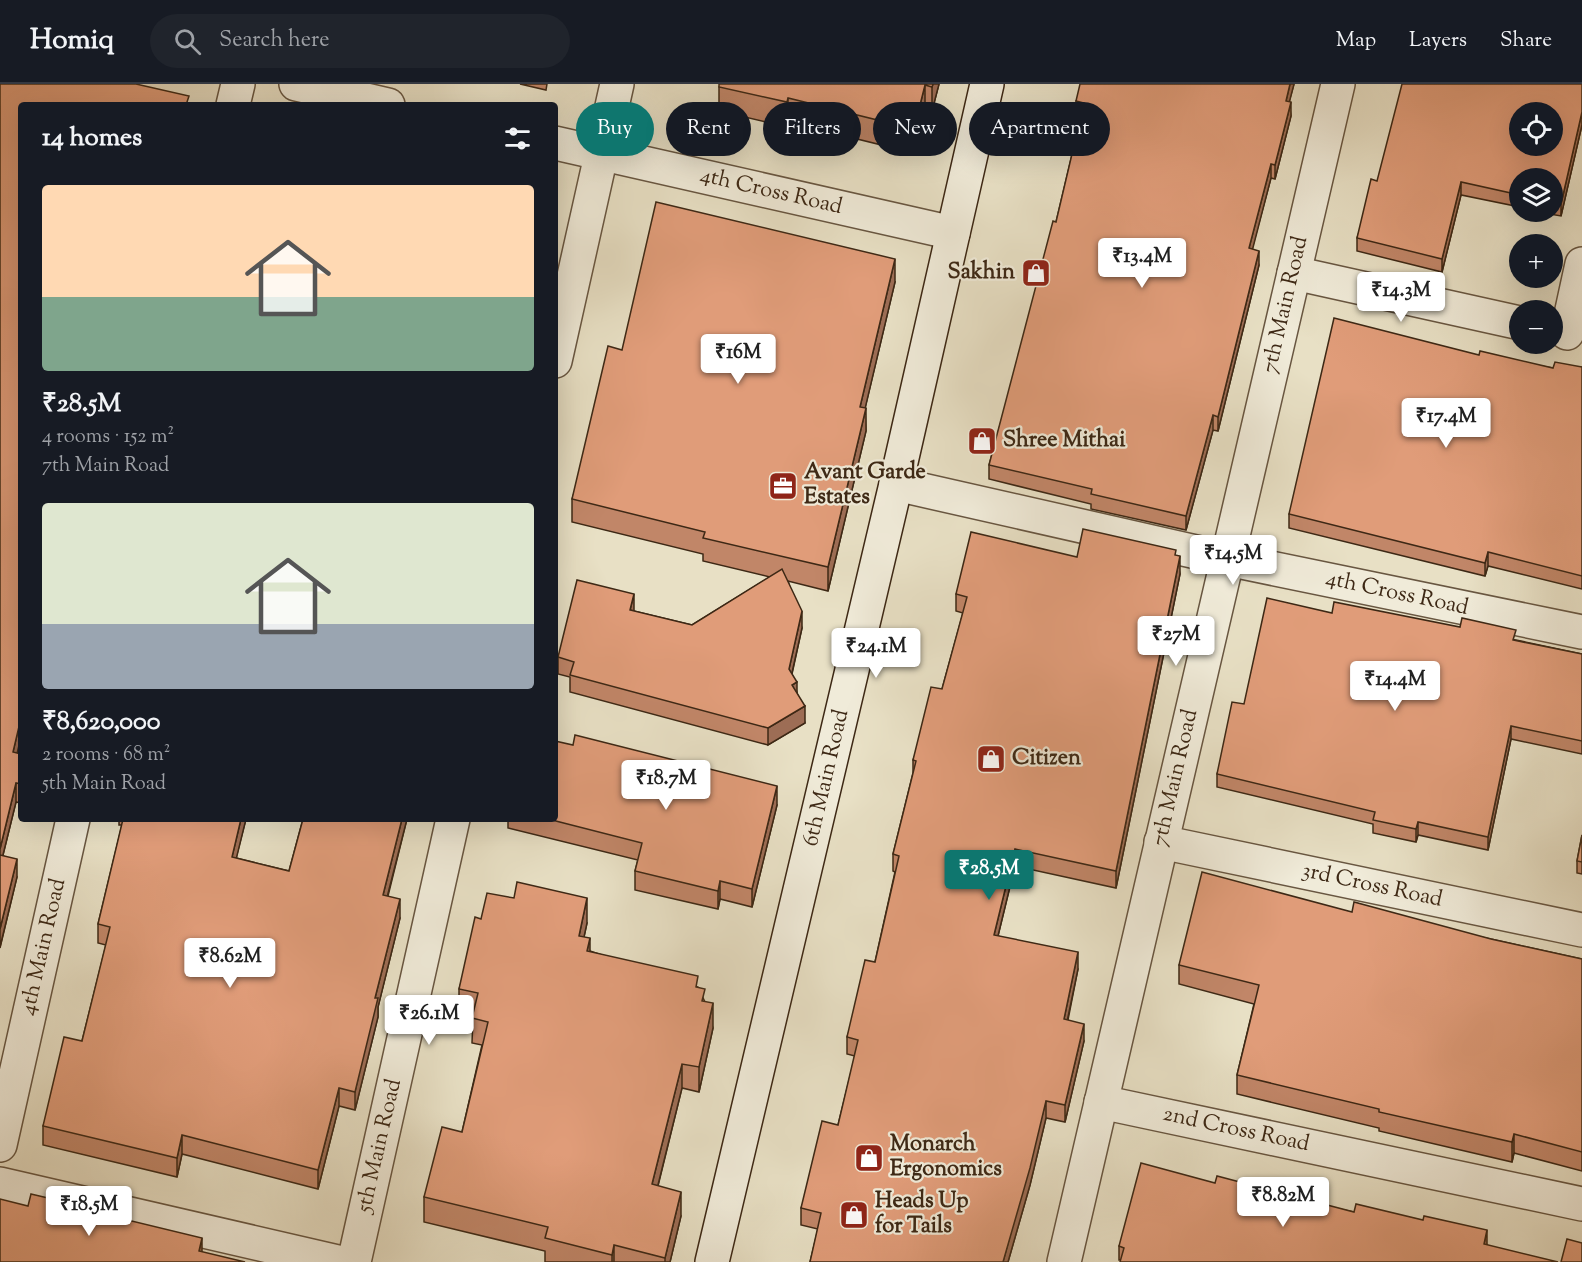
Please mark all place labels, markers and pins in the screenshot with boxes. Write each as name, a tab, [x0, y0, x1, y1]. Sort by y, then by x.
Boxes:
pin: ₹13.4M	[1093, 238, 1191, 289]
place label: Sakhin	[948, 257, 1015, 289]
shop icon: Sakhin	[1020, 257, 1052, 289]
pin: ₹14.3M	[1352, 272, 1450, 323]
pin: ₹16M	[702, 334, 774, 385]
pin: ₹17.4M	[1397, 398, 1495, 449]
shop icon: Shree Mithai	[966, 425, 998, 457]
place label: Shree Mithai	[1003, 425, 1126, 457]
place label: Avant Garde Estates	[804, 457, 926, 514]
office icon: Avant Garde Estates	[767, 470, 799, 502]
pin: ₹14.5M	[1184, 535, 1282, 586]
pin: ₹27M	[1140, 616, 1212, 667]
pin: ₹24.1M	[827, 628, 925, 679]
pin: ₹14.4M	[1346, 661, 1444, 712]
shop icon: Citizen	[975, 743, 1007, 775]
place label: Citizen	[1012, 743, 1081, 775]
pin: ₹18.7M	[617, 760, 715, 811]
pin: ₹28.5M	[940, 850, 1038, 901]
pin: ₹8.62M	[181, 938, 279, 989]
pin: ₹26.1M	[380, 995, 478, 1046]
place label: Monarch Ergonomics	[890, 1129, 1002, 1186]
shop icon: Monarch Ergonomics	[853, 1142, 885, 1174]
pin: ₹8.82M	[1234, 1177, 1332, 1228]
pin: ₹18.5M	[40, 1186, 138, 1237]
place label: Heads Up for Tails	[875, 1186, 968, 1243]
shop icon: Heads Up for Tails	[838, 1199, 870, 1231]

